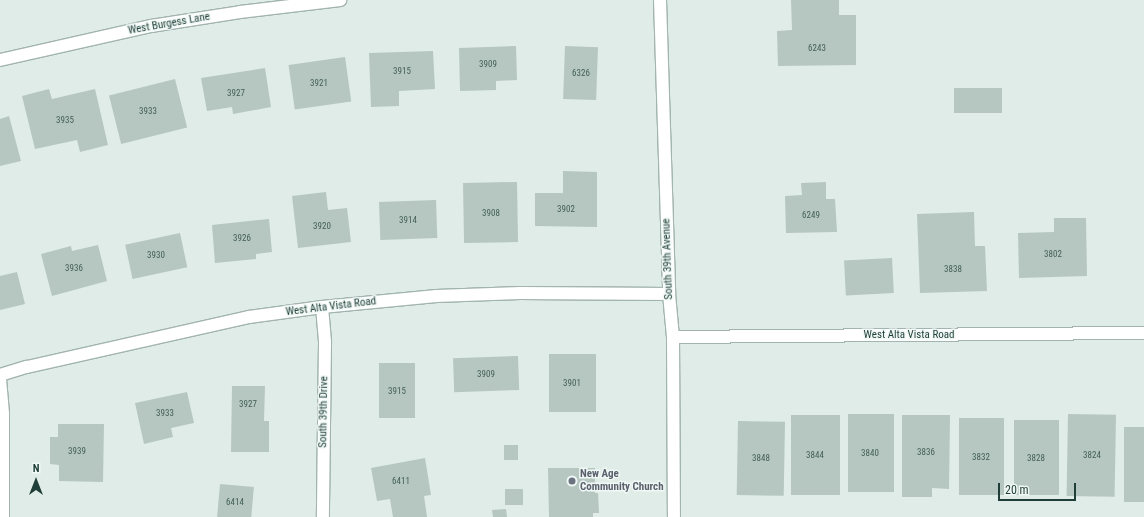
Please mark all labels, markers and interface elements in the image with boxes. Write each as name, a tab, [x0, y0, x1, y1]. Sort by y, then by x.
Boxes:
street label: West Burgess Lane	[127, 10, 211, 38]
house number: 6243	[808, 43, 826, 53]
house number: 3909	[479, 59, 497, 69]
house number: 3915	[393, 66, 411, 76]
house number: 6326	[572, 68, 590, 78]
house number: 3921	[310, 78, 328, 88]
house number: 3927	[227, 88, 245, 98]
house number: 3933	[139, 106, 157, 116]
house number: 3935	[56, 115, 74, 125]
house number: 3902	[557, 204, 575, 214]
house number: 3908	[482, 208, 500, 218]
house number: 6249	[802, 210, 820, 220]
house number: 3914	[399, 215, 417, 225]
street label: South 39th Avenue	[660, 218, 676, 300]
house number: 3920	[313, 221, 331, 231]
house number: 3926	[233, 233, 251, 243]
house number: 3802	[1044, 249, 1062, 259]
house number: 3930	[147, 250, 165, 260]
house number: 3936	[65, 263, 83, 273]
house number: 3838	[944, 264, 962, 274]
street label: West Alta Vista Road	[285, 295, 377, 319]
street label: West Alta Vista Road	[864, 328, 954, 342]
house number: 3909	[477, 369, 495, 379]
street label: South 39th Drive	[317, 376, 331, 448]
house number: 3901	[563, 378, 581, 388]
house number: 3915	[388, 386, 406, 396]
house number: 3927	[239, 399, 257, 409]
house number: 3933	[156, 408, 174, 418]
house number: 3939	[68, 446, 86, 456]
house number: 3836	[917, 447, 935, 457]
house number: 3840	[861, 448, 879, 458]
house number: 3844	[806, 450, 824, 460]
house number: 3824	[1083, 450, 1101, 460]
house number: 3832	[972, 452, 990, 462]
house number: 3848	[752, 453, 770, 463]
house number: 3828	[1027, 453, 1045, 463]
north arrow	[16, 461, 56, 501]
text: N	[33, 462, 39, 475]
place label: New Age Community Church	[580, 468, 664, 494]
scale bar	[1000, 475, 1078, 501]
house number: 6411	[392, 476, 410, 486]
marker: New Age Community Church	[567, 476, 577, 486]
text: 20 m	[1005, 483, 1029, 497]
house number: 6414	[226, 497, 244, 507]

